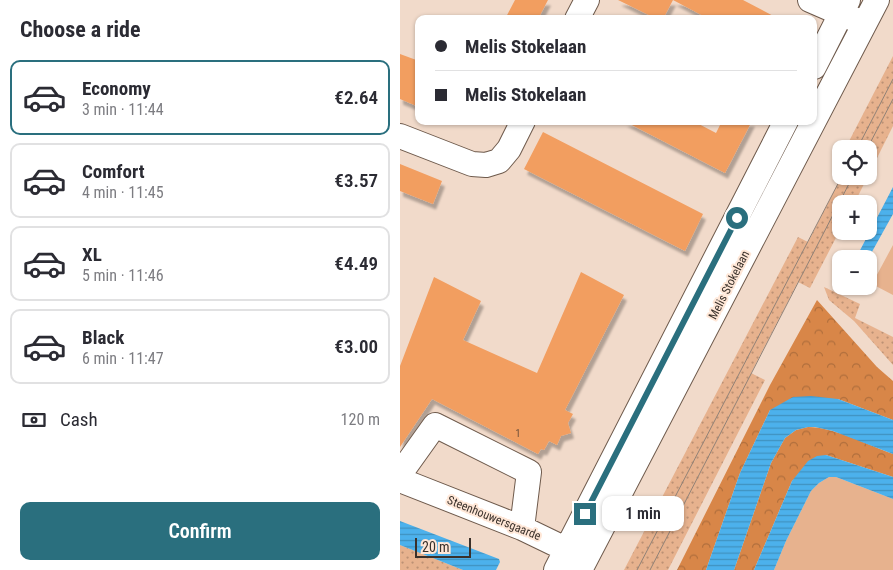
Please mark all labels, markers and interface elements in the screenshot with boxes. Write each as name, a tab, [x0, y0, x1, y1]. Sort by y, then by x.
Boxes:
text: Choose a ride	[20, 17, 141, 42]
text: Melis Stokelaan	[465, 35, 586, 58]
icon: car	[22, 75, 67, 120]
text: Economy	[82, 77, 151, 100]
text: Melis Stokelaan	[465, 83, 586, 106]
text: €2.64	[334, 86, 378, 109]
text: 3 min · 11:44	[82, 100, 164, 119]
map controls	[832, 140, 877, 295]
button: locate	[832, 140, 877, 185]
icon: car	[22, 158, 67, 203]
text: Comfort	[82, 160, 145, 183]
text: €3.57	[334, 169, 378, 192]
text: 4 min · 11:45	[82, 183, 164, 202]
button: +	[832, 195, 877, 240]
route start	[726, 207, 748, 229]
icon: car	[22, 241, 67, 286]
text: XL	[82, 243, 102, 266]
street label: Melis Stokelaan	[706, 248, 752, 322]
button: −	[832, 250, 877, 295]
text: €4.49	[334, 252, 378, 275]
text: 5 min · 11:46	[82, 266, 164, 285]
icon: car	[22, 324, 67, 369]
text: Black	[82, 326, 124, 349]
text: €3.00	[334, 335, 378, 358]
text: 6 min · 11:47	[82, 349, 164, 368]
icon: cash	[20, 406, 48, 434]
text: Cash	[60, 408, 98, 431]
text: 120 m	[341, 410, 380, 429]
house number: 1	[516, 428, 520, 439]
street label: Steenhouwersgaarde	[445, 493, 543, 543]
callout: 1 min	[602, 496, 685, 532]
button: Confirm	[20, 502, 380, 560]
route end	[574, 503, 596, 525]
text: 1 min	[625, 504, 661, 523]
scale bar	[415, 535, 471, 558]
text: 20 m	[422, 539, 450, 555]

